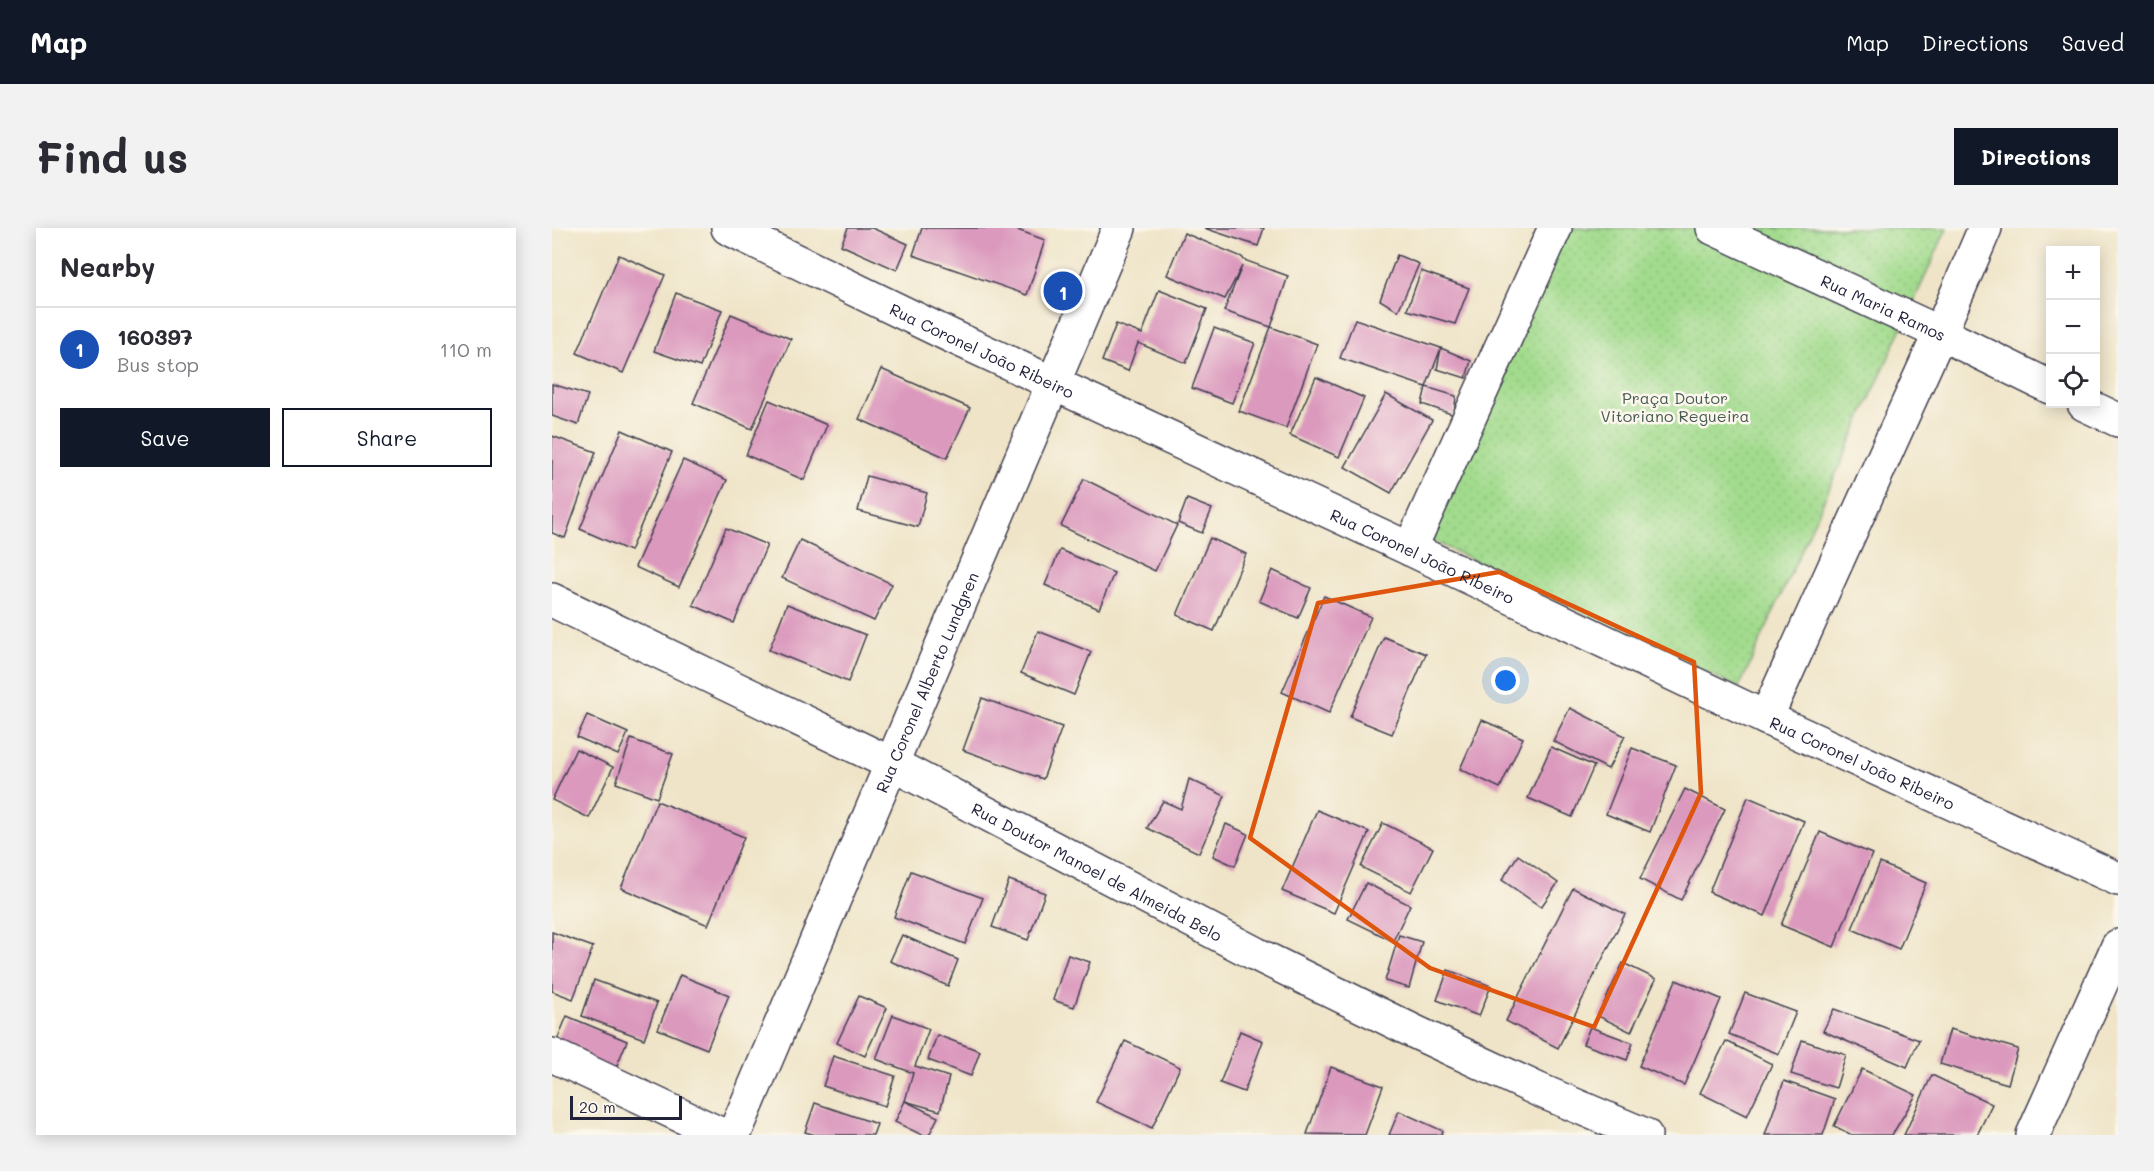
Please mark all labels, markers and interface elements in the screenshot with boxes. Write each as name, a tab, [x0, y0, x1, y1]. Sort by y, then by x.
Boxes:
text: Map	[30, 24, 87, 60]
text: Map	[1846, 29, 1889, 56]
text: Directions	[1922, 29, 2029, 56]
text: Saved	[2062, 29, 2124, 56]
button: Directions	[1954, 128, 2118, 185]
text: Find us	[36, 129, 188, 184]
map controls	[2046, 246, 2100, 408]
button: +	[2046, 246, 2100, 300]
text: Nearby	[60, 250, 155, 284]
pin: 1	[1044, 268, 1082, 314]
street label: Rua Maria Ramos	[1818, 269, 1950, 345]
street label: Rua Coronel João Ribeiro	[887, 298, 1078, 402]
button: −	[2046, 300, 2100, 354]
text: 160397	[117, 322, 193, 351]
text: 1	[75, 336, 84, 362]
text: 110 m	[439, 336, 492, 362]
text: Bus stop	[117, 351, 199, 377]
button: locate	[2046, 354, 2100, 408]
park label: Praça Doutor Vitoriano Regueira	[1600, 387, 1750, 426]
button: Save	[60, 408, 270, 467]
button: Share	[282, 408, 492, 467]
street label: Rua Coronel João Ribeiro	[1327, 503, 1518, 608]
street label: Rua Coronel Alberto Lundgren	[870, 569, 982, 796]
your location	[1491, 666, 1520, 695]
street label: Rua Coronel João Ribeiro	[1767, 711, 1958, 814]
street label: Rua Doutor Manoel de Almeida Belo	[968, 797, 1226, 945]
scale bar	[570, 1093, 682, 1120]
text: 20 m	[579, 1096, 616, 1117]

